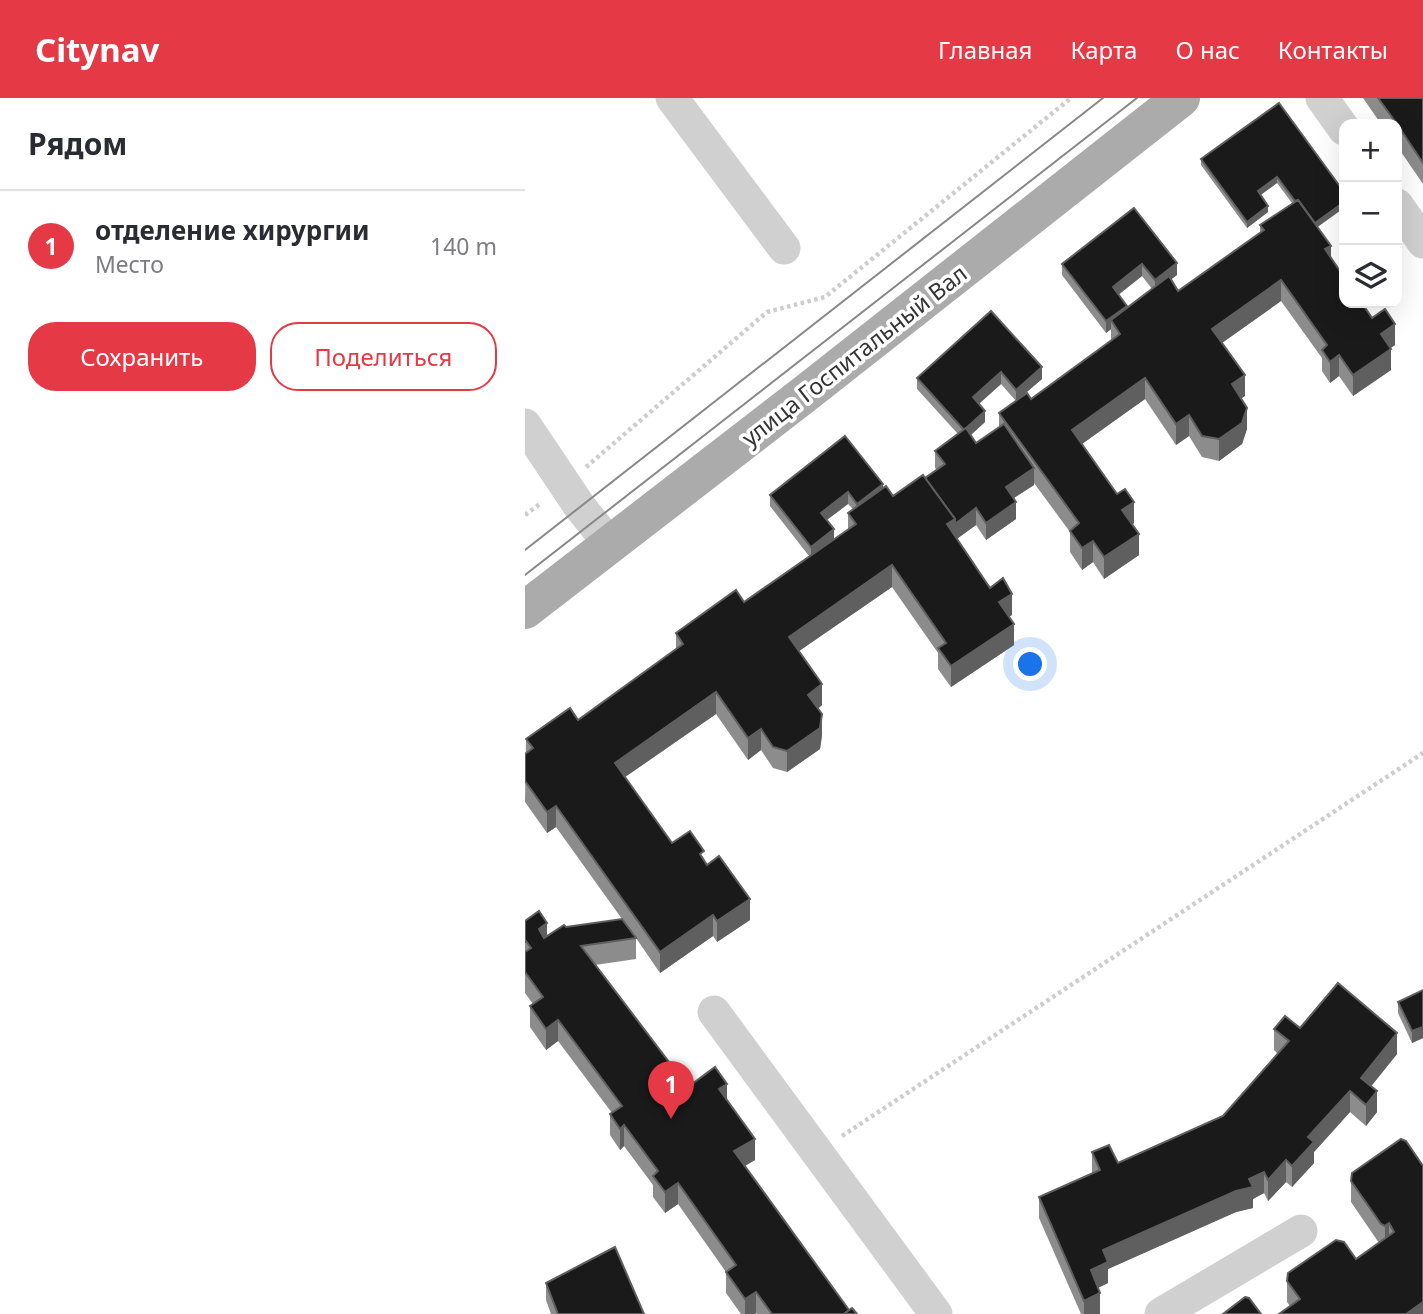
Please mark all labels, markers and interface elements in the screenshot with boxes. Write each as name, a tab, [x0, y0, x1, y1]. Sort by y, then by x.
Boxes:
text: Citynav	[35, 27, 159, 72]
text: Главная	[938, 33, 1032, 66]
text: Карта	[1070, 33, 1137, 66]
text: О нас	[1175, 33, 1240, 66]
text: Контакты	[1278, 33, 1388, 66]
map controls	[1339, 119, 1402, 308]
button: +	[1339, 119, 1402, 182]
text: Рядом	[28, 123, 127, 164]
button: −	[1339, 182, 1402, 245]
text: отделение хирургии	[95, 212, 370, 248]
text: 1	[44, 230, 58, 262]
text: 140 m	[430, 230, 497, 262]
button: layers	[1339, 245, 1402, 308]
text: Место	[95, 248, 164, 280]
street label: улица Госпитальный Вал	[735, 257, 973, 453]
button: Сохранить	[28, 322, 256, 391]
button: Поделиться	[270, 322, 497, 391]
your location	[1013, 647, 1047, 681]
pin: 1	[648, 1061, 694, 1119]

